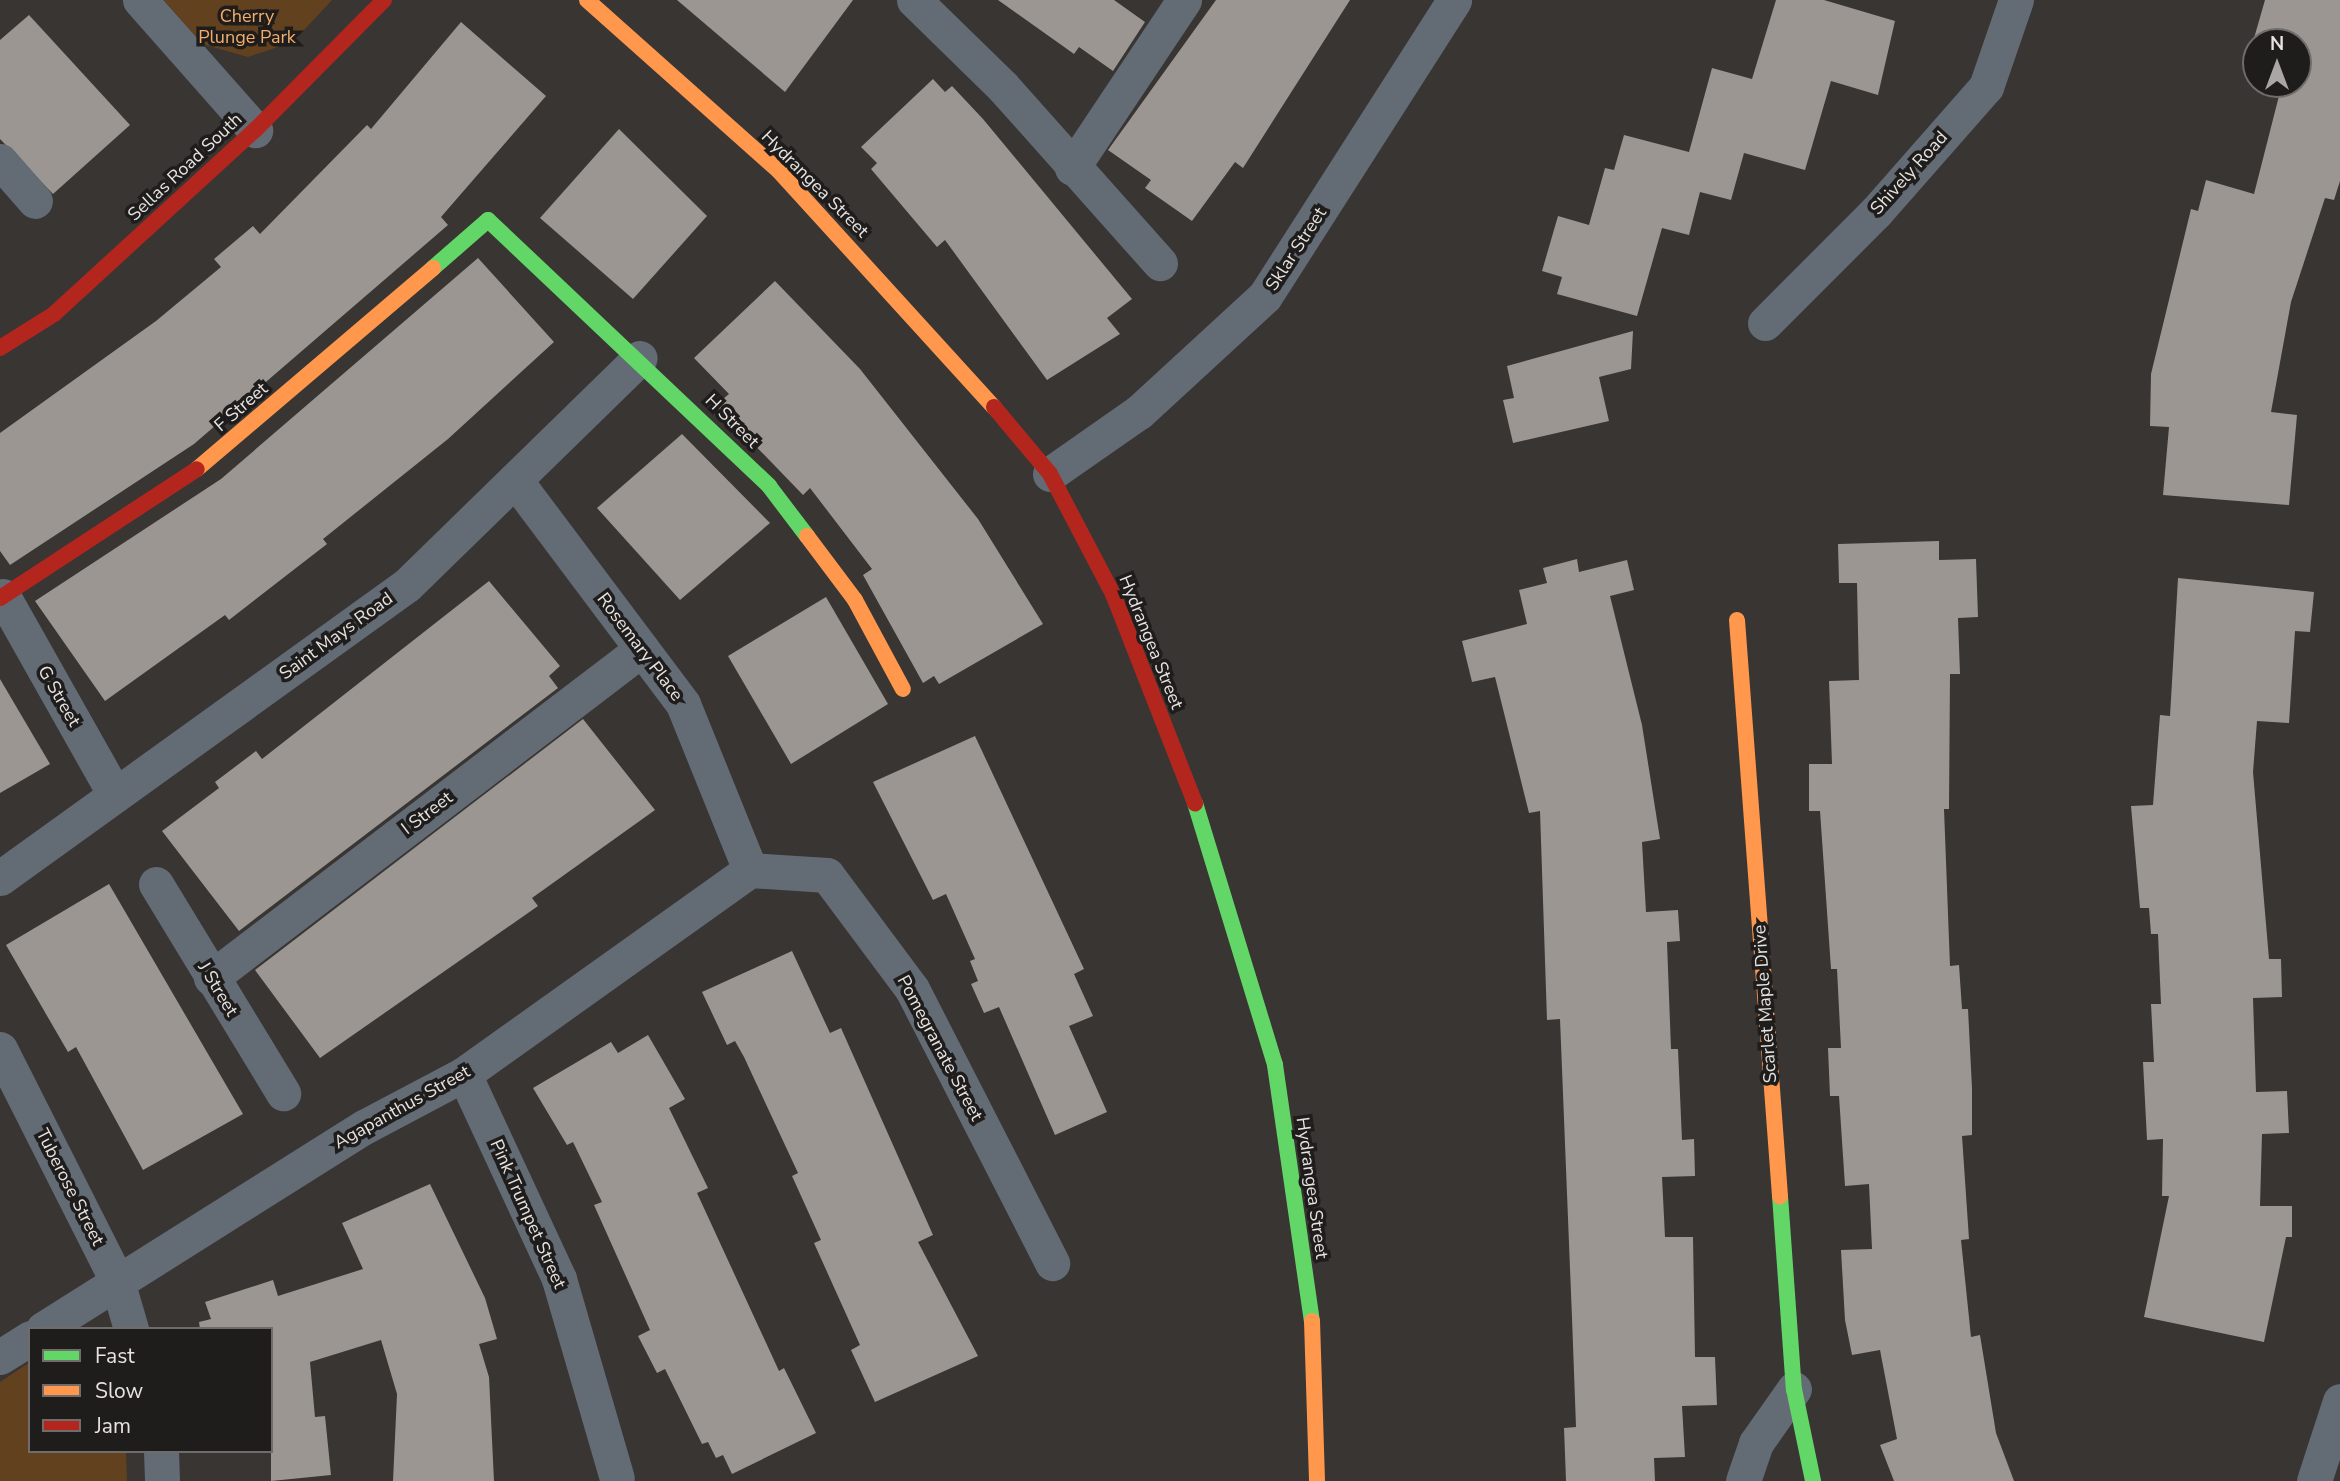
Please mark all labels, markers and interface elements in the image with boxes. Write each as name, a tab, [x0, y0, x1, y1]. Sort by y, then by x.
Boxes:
park label: Cherry Plunge Park	[198, 6, 296, 48]
north arrow	[2242, 28, 2312, 98]
text: N	[2270, 31, 2284, 57]
street label: Sellas Road South	[123, 109, 247, 225]
street label: Hydrangea Street	[757, 126, 873, 242]
street label: Shively Road	[1866, 127, 1952, 219]
street label: Sklar Street	[1261, 203, 1331, 295]
street label: F Street	[210, 378, 272, 436]
street label: H Street	[701, 390, 763, 452]
street label: Hydrangea Street	[1114, 572, 1188, 712]
street label: Saint Mays Road	[275, 588, 397, 684]
street label: Rosemary Place	[592, 589, 688, 705]
street label: G Street	[33, 662, 85, 730]
street label: I Street	[397, 787, 457, 839]
street label: Scarlet Maple Drive	[1749, 924, 1781, 1084]
street label: J Street	[193, 958, 243, 1020]
street label: Pomegranate Street	[893, 972, 987, 1124]
street label: Agapanthus Street	[330, 1061, 474, 1153]
street label: Hydrangea Street	[1291, 1116, 1333, 1260]
street label: Tuberose Street	[31, 1125, 109, 1249]
street label: Pink Trumpet Street	[485, 1136, 571, 1292]
legend	[28, 1327, 273, 1453]
text: Fast	[95, 1342, 135, 1370]
text: Slow	[95, 1377, 143, 1405]
text: Jam	[95, 1412, 131, 1440]

